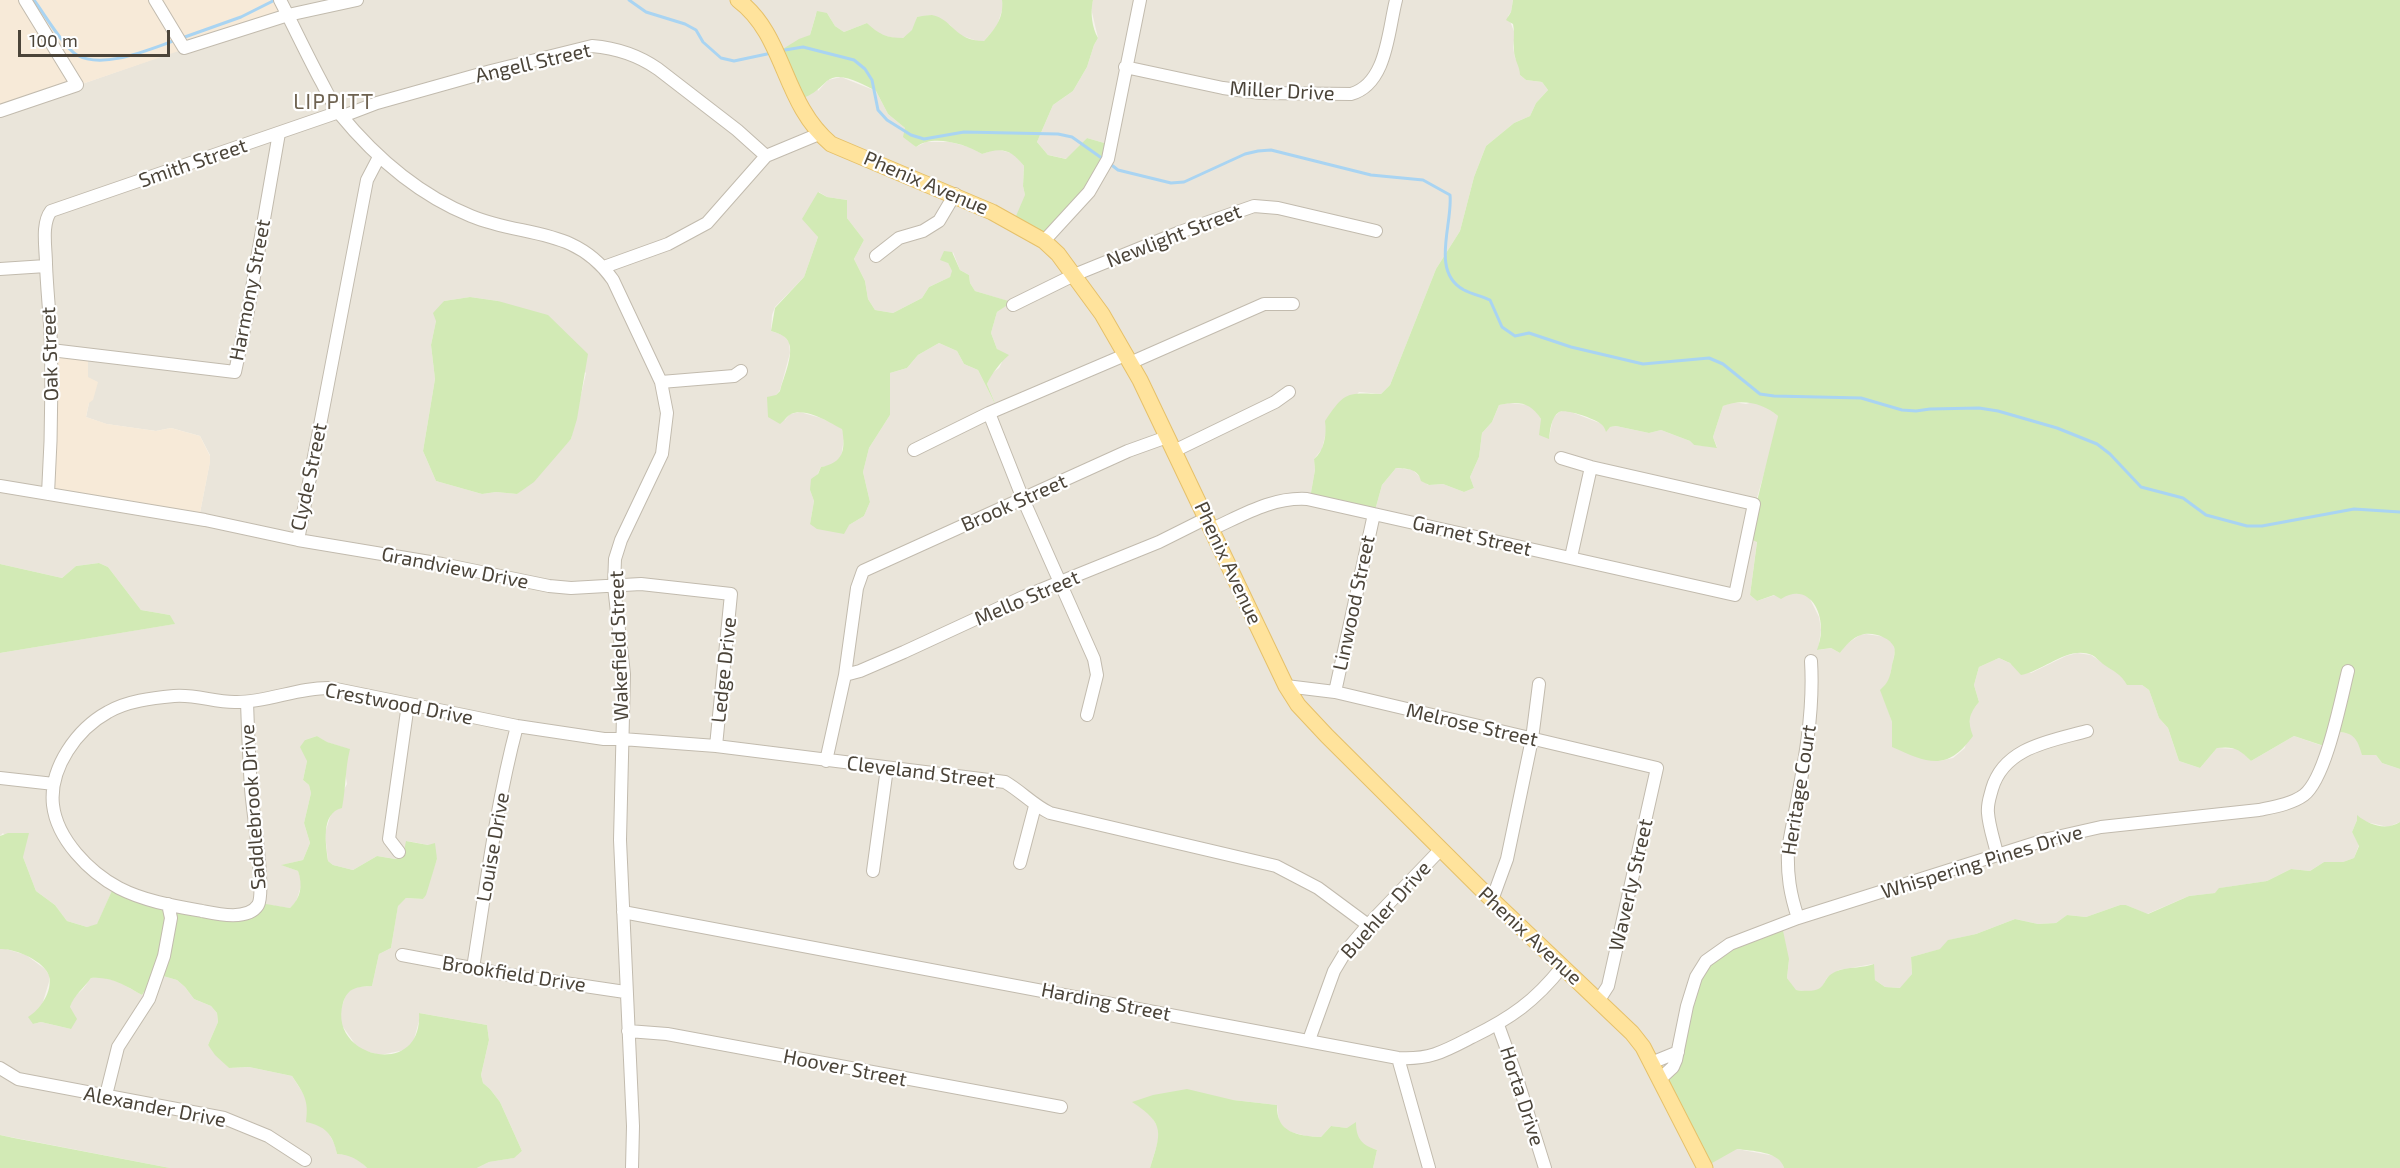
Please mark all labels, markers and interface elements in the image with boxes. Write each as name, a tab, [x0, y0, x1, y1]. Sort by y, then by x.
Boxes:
scale bar	[21, 18, 172, 56]
text: 100 m	[29, 29, 78, 51]
street label: Angell Street	[473, 38, 593, 88]
street label: Miller Drive	[1229, 76, 1335, 106]
district label: LIPPITT	[293, 89, 375, 115]
street label: Smith Street	[136, 133, 250, 193]
street label: Phenix Avenue	[860, 146, 992, 220]
street label: Newlight Street	[1103, 199, 1245, 273]
street label: Harmony Street	[225, 217, 275, 363]
street label: Oak Street	[36, 306, 64, 402]
street label: Clyde Street	[286, 421, 332, 533]
street label: Brook Street	[957, 469, 1071, 537]
street label: Phenix Avenue	[1189, 498, 1267, 628]
street label: Garnet Street	[1410, 511, 1534, 561]
street label: Linwood Street	[1328, 533, 1380, 673]
street label: Grandview Drive	[379, 542, 531, 594]
street label: Mello Street	[971, 565, 1083, 631]
street label: Wakefield Street	[604, 570, 634, 722]
street label: Ledge Drive	[707, 616, 741, 724]
street label: Crestwood Drive	[323, 678, 475, 730]
street label: Melrose Street	[1404, 698, 1540, 752]
street label: Saddlebrook Drive	[235, 723, 271, 891]
street label: Heritage Court	[1777, 723, 1821, 857]
street label: Cleveland Street	[845, 751, 997, 793]
street label: Louise Drive	[472, 790, 514, 904]
street label: Waverly Street	[1604, 817, 1658, 953]
street label: Whispering Pines Drive	[1878, 820, 2086, 904]
street label: Buehler Drive	[1336, 856, 1436, 964]
street label: Phenix Avenue	[1473, 882, 1587, 990]
street label: Brookfield Drive	[440, 951, 588, 997]
street label: Harding Street	[1039, 978, 1173, 1026]
street label: Horta Drive	[1495, 1043, 1549, 1149]
street label: Hoover Street	[781, 1044, 909, 1092]
street label: Alexander Drive	[82, 1081, 228, 1133]

